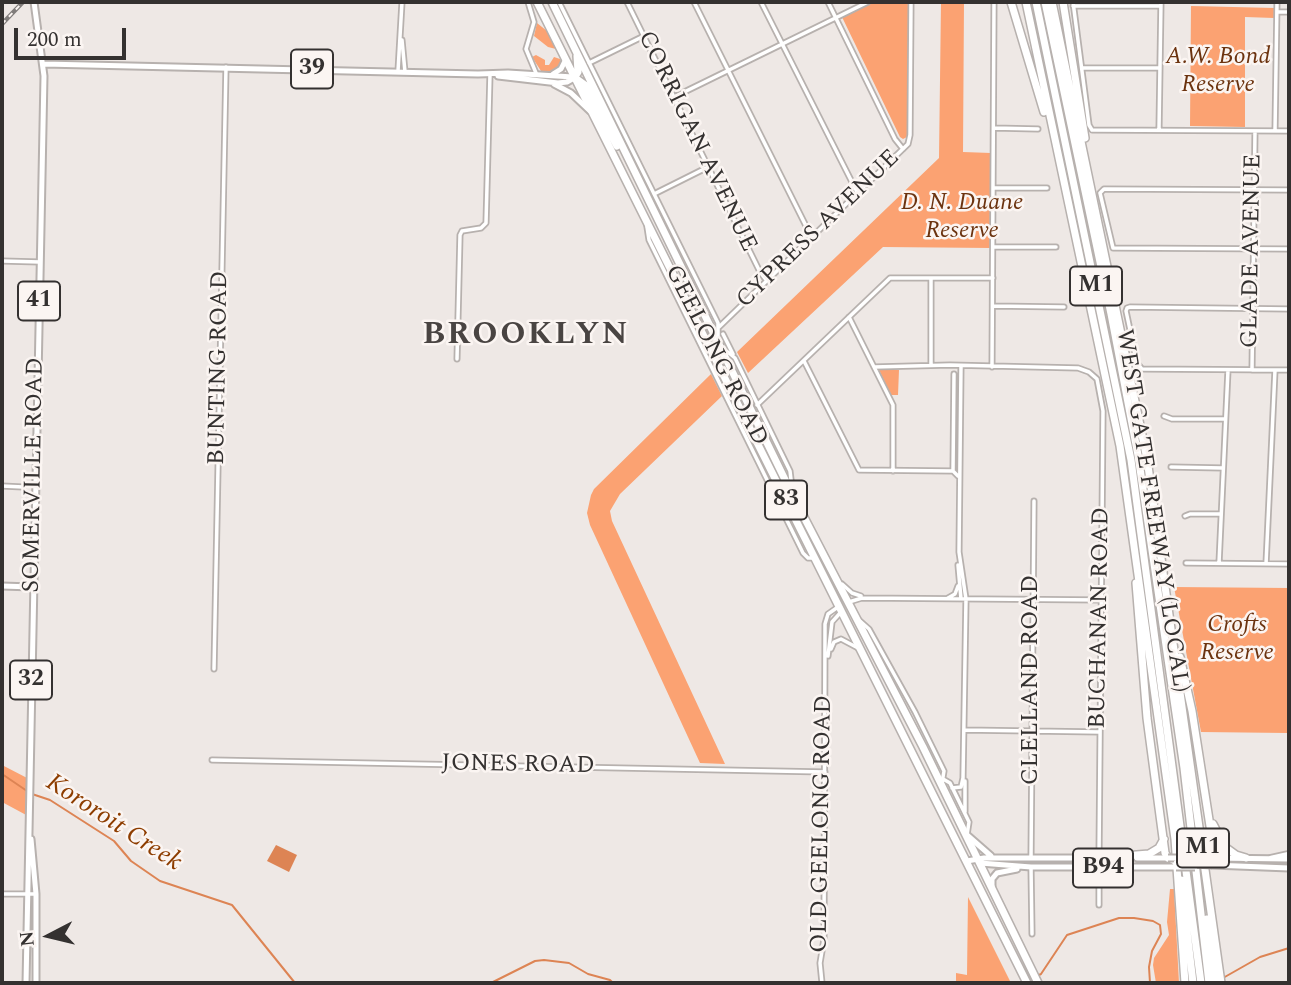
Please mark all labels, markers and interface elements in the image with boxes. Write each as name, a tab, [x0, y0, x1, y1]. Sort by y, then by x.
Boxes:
scale bar	[18, 14, 130, 58]
text: 200 m	[27, 24, 82, 56]
street label: CORRIGAN AVENUE	[630, 27, 762, 257]
park label: A.W. Bond Reserve	[1165, 44, 1271, 100]
road number: 39	[291, 50, 333, 88]
street label: CYPRESS AVENUE	[731, 145, 907, 315]
street label: GLADE AVENUE	[1237, 153, 1269, 349]
park label: D. N. Duane Reserve	[901, 190, 1023, 246]
street label: GEELONG ROAD	[657, 261, 773, 451]
road number: M1	[1070, 266, 1122, 306]
street label: BUNTING ROAD	[204, 271, 236, 465]
road number: 41	[18, 282, 60, 320]
district label: BROOKLYN	[424, 318, 628, 356]
street label: WEST GATE FREEWAY (LOCAL)	[1108, 327, 1194, 695]
street label: SOMERVILLE ROAD	[19, 357, 51, 593]
road number: 83	[765, 480, 807, 520]
street label: BUCHANAN ROAD	[1085, 507, 1117, 729]
street label: CLELLAND ROAD	[1018, 575, 1046, 785]
park label: Crofts Reserve	[1200, 612, 1274, 668]
road number: 32	[10, 660, 52, 700]
street label: OLD GEELONG ROAD	[806, 695, 840, 953]
street label: JONES ROAD	[441, 750, 595, 782]
water label: Kororoit Creek	[39, 768, 187, 880]
road number: M1	[1177, 828, 1229, 868]
road number: B94	[1073, 848, 1133, 888]
north arrow	[14, 901, 84, 971]
text: N	[12, 929, 43, 948]

